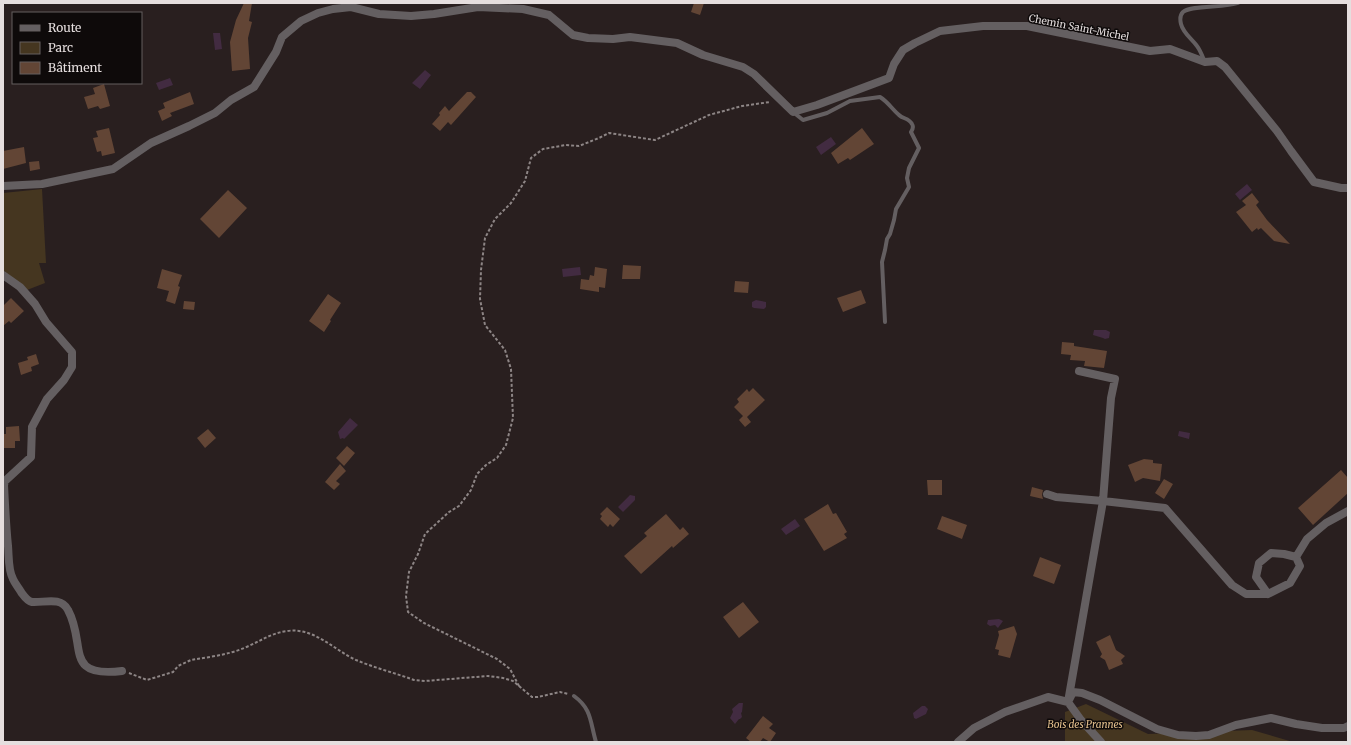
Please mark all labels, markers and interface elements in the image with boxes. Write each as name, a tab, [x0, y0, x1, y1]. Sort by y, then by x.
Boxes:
street label: Chemin Saint-Michel	[1028, 11, 1130, 44]
legend	[12, 12, 142, 84]
text: Route	[48, 20, 81, 35]
text: Parc	[48, 40, 73, 55]
text: Bâtiment	[48, 60, 102, 75]
park label: Bois des Prannes	[1047, 718, 1123, 731]

